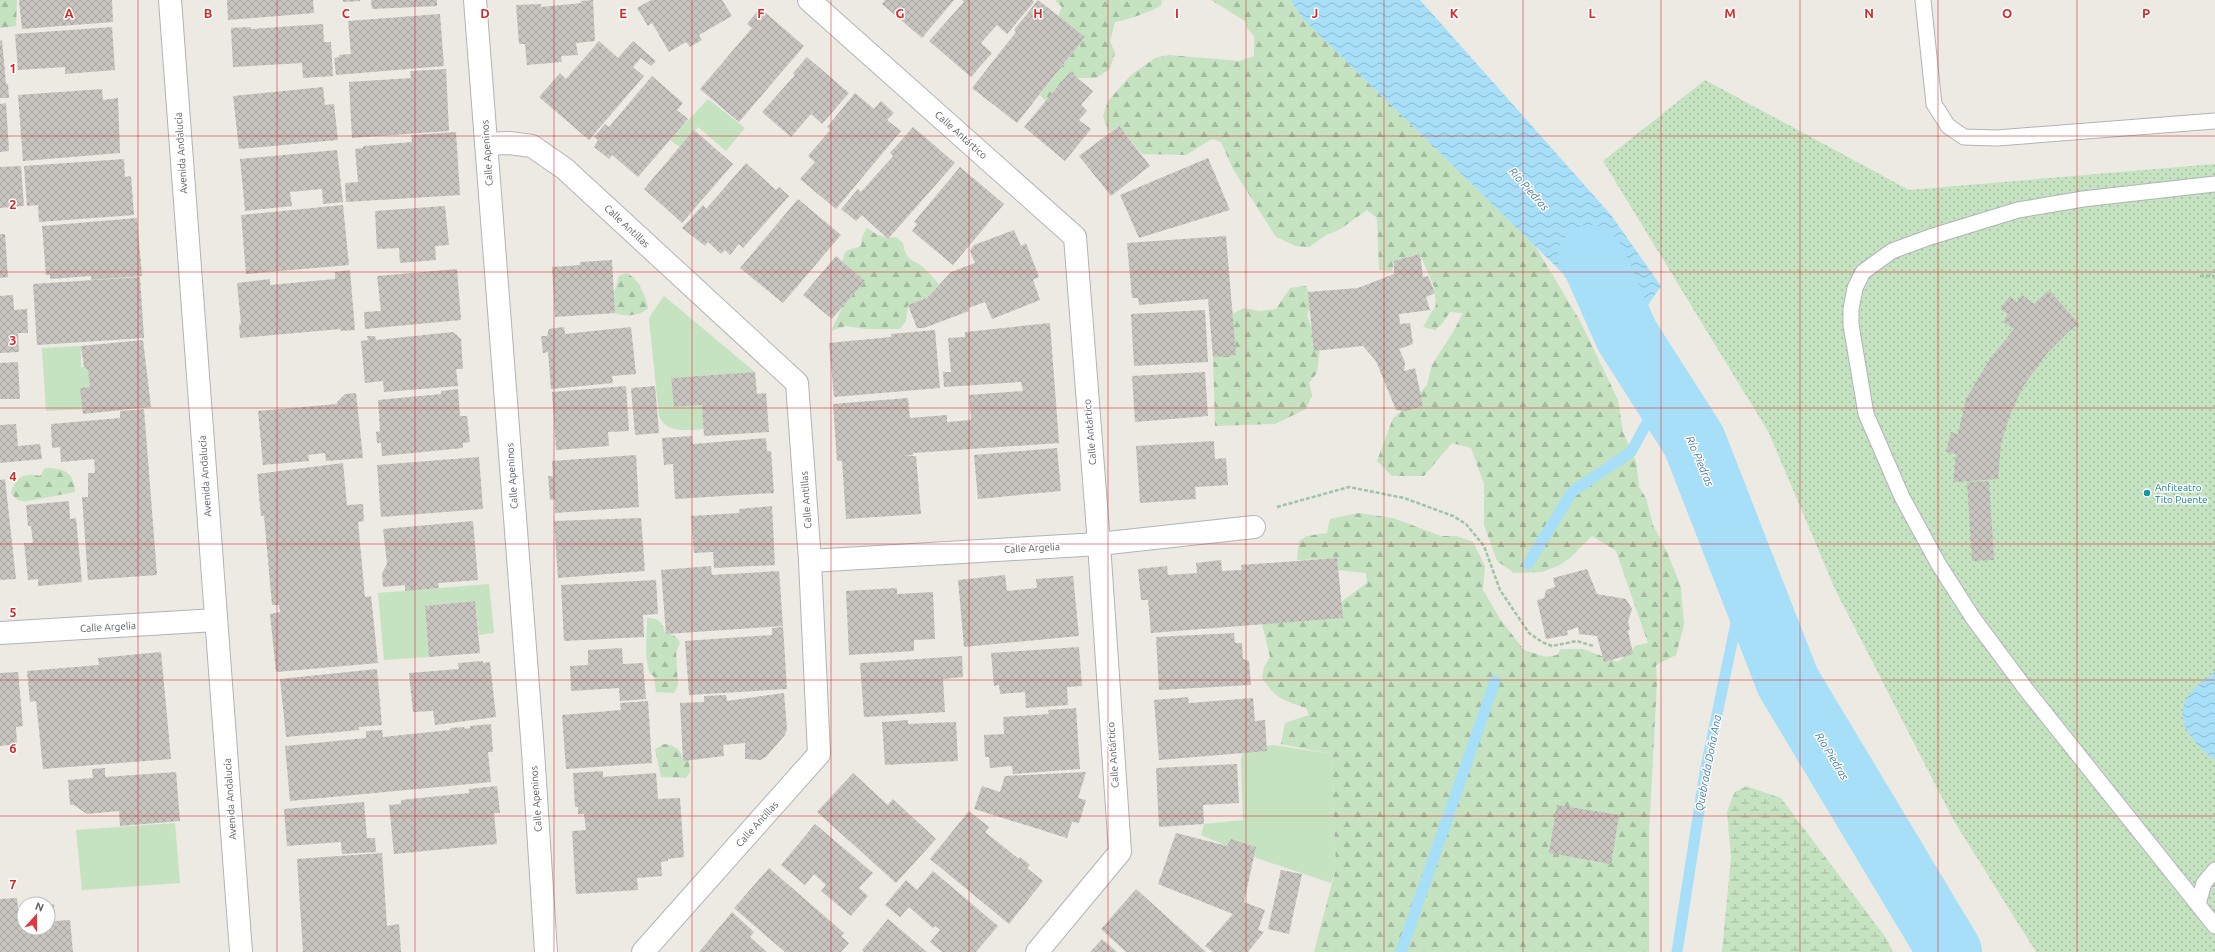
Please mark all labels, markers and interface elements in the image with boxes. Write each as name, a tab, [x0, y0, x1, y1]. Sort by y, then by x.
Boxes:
text: A	[64, 6, 74, 20]
text: B	[204, 6, 213, 20]
text: C	[342, 6, 351, 20]
text: D	[480, 6, 490, 20]
text: E	[619, 6, 627, 20]
text: F	[757, 6, 765, 20]
text: G	[896, 6, 905, 20]
text: H	[1033, 6, 1043, 20]
text: I	[1175, 6, 1179, 20]
text: J	[1312, 6, 1318, 20]
text: K	[1450, 6, 1459, 20]
text: L	[1588, 6, 1596, 20]
text: M	[1724, 6, 1736, 20]
text: N	[1864, 6, 1874, 20]
text: O	[2002, 6, 2012, 20]
text: P	[2142, 6, 2150, 20]
text: 1	[9, 61, 17, 75]
street label: Calle Antártico	[933, 109, 989, 161]
street label: Avenida Andalucía	[173, 112, 189, 194]
street label: Calle Apeninos	[479, 120, 495, 186]
water label: Río Piedras	[1507, 165, 1552, 213]
text: 2	[9, 197, 17, 211]
street label: Calle Antillas	[602, 202, 652, 250]
text: 3	[9, 333, 17, 347]
street label: Calle Antártico	[1082, 398, 1098, 465]
water label: Río Piedras	[1684, 434, 1716, 488]
street label: Avenida Andalucía	[197, 435, 213, 517]
street label: Calle Apeninos	[504, 443, 520, 509]
text: 4	[9, 469, 17, 483]
street label: Calle Antillas	[799, 471, 813, 529]
place label: Anfiteatro Tito Puente	[2155, 482, 2208, 505]
marker: Anfiteatro Tito Puente	[2142, 488, 2152, 498]
street label: Calle Argelia	[1004, 541, 1060, 555]
text: 5	[9, 605, 17, 619]
street label: Calle Argelia	[80, 620, 136, 634]
water label: Quebrada Doña Ana	[1693, 714, 1723, 812]
street label: Calle Antártico	[1105, 721, 1121, 788]
water label: Río Piedras	[1813, 730, 1851, 782]
text: 6	[9, 741, 17, 755]
street label: Avenida Andalucía	[222, 758, 238, 840]
street label: Calle Apeninos	[528, 766, 544, 832]
street label: Calle Antillas	[734, 799, 780, 849]
text: 7	[9, 877, 17, 891]
north arrow	[16, 896, 56, 936]
text: N	[34, 900, 46, 914]

